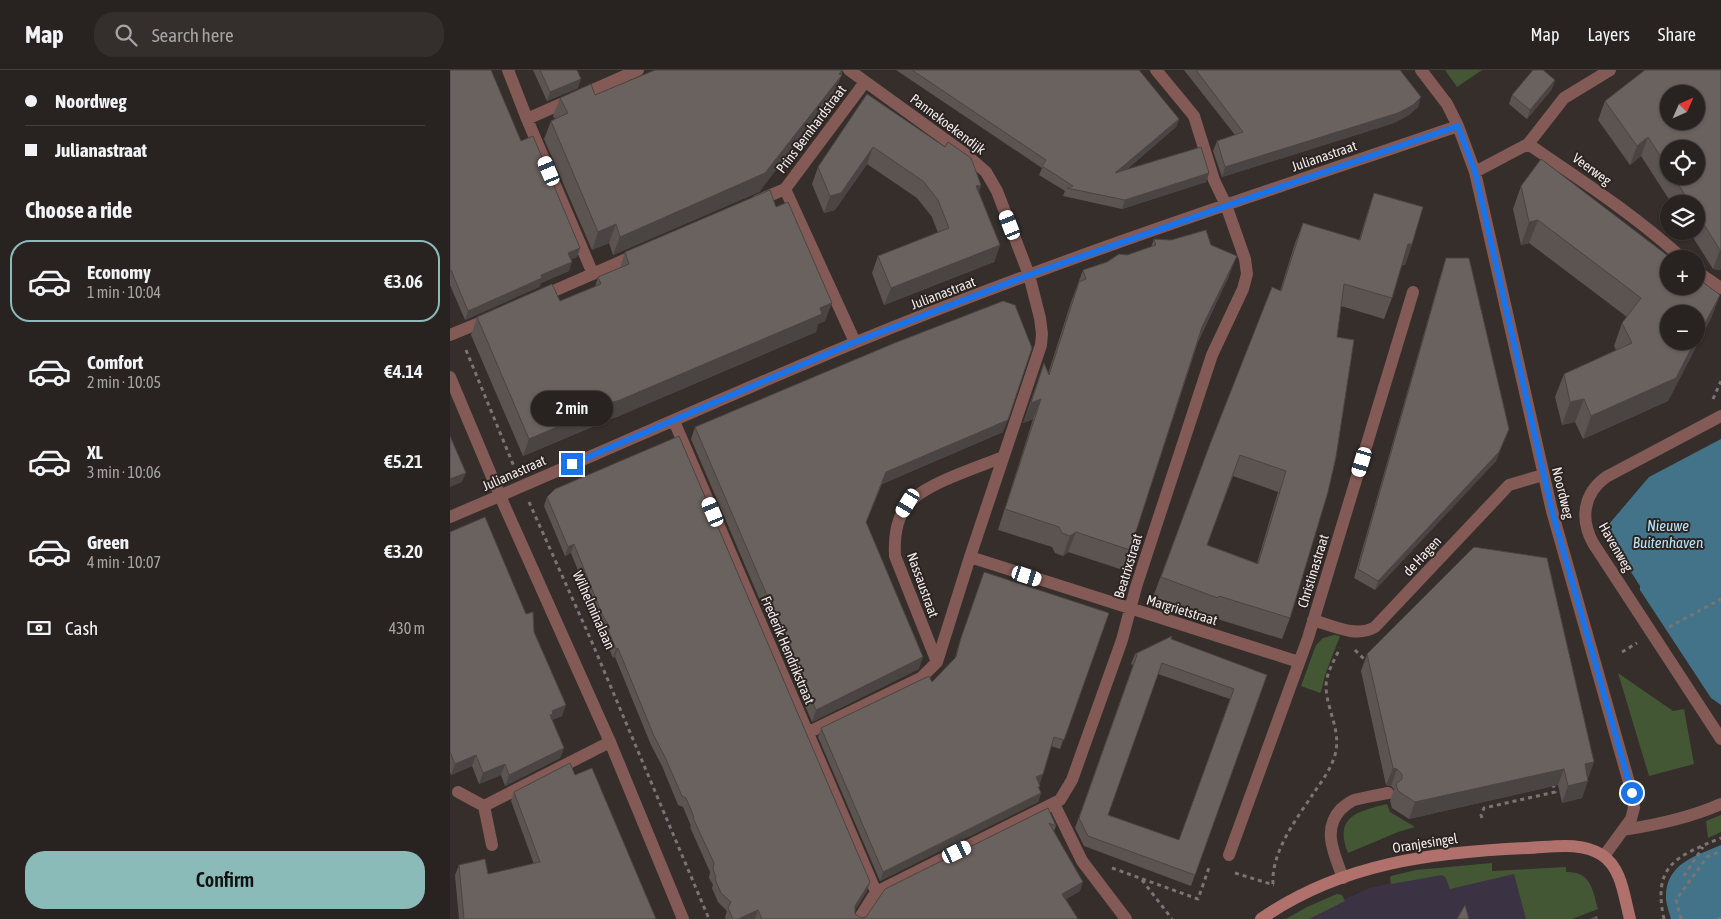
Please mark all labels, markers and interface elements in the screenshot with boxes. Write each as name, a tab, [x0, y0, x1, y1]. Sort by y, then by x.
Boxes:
search box	[94, 12, 444, 57]
text: Map	[25, 21, 64, 48]
icon: search	[112, 21, 140, 49]
text: Search here	[152, 24, 234, 46]
text: Map	[1530, 24, 1559, 45]
text: Layers	[1587, 24, 1630, 45]
text: Share	[1658, 24, 1696, 45]
street label: Prins Bernhardstraat	[773, 82, 849, 176]
north arrow	[1660, 85, 1705, 130]
map controls	[1660, 85, 1705, 350]
text: Noordweg	[55, 90, 127, 112]
street label: Pannekoekendijk	[907, 90, 989, 158]
street label: Julianastraat	[1289, 137, 1359, 175]
text: Julianastraat	[55, 139, 147, 161]
button: locate	[1660, 140, 1705, 185]
street label: Veerweg	[1570, 150, 1614, 188]
car	[536, 154, 561, 188]
button: layers	[1660, 195, 1705, 240]
text: Choose a ride	[25, 197, 132, 223]
car	[997, 208, 1022, 242]
button: +	[1660, 250, 1705, 295]
icon: car	[27, 259, 72, 304]
text: Economy	[87, 261, 151, 283]
text: €3.06	[384, 270, 423, 292]
street label: Julianastraat	[908, 273, 978, 313]
text: 1 min · 10:04	[87, 283, 161, 301]
button: −	[1660, 305, 1705, 350]
icon: car	[27, 349, 72, 394]
text: Comfort	[87, 351, 143, 373]
text: €4.14	[384, 360, 423, 382]
text: 2 min · 10:05	[87, 373, 161, 391]
callout: 2 min	[531, 392, 613, 426]
text: 2 min	[556, 399, 588, 417]
icon: car	[27, 439, 72, 484]
text: XL	[87, 441, 103, 463]
car	[1350, 445, 1373, 479]
text: €5.21	[384, 450, 423, 472]
street label: Julianastraat	[480, 452, 548, 494]
route end	[561, 453, 583, 475]
text: 3 min · 10:06	[87, 463, 161, 481]
street label: Noordweg	[1549, 465, 1577, 521]
car	[893, 486, 922, 520]
car	[700, 495, 725, 529]
water label: Nieuwe Buitenhaven	[1633, 517, 1703, 551]
street label: Havenweg	[1596, 520, 1636, 574]
icon: car	[27, 529, 72, 574]
text: Green	[87, 531, 129, 553]
street label: Beatrixstraat	[1111, 532, 1145, 600]
street label: Christinastraat	[1294, 532, 1332, 610]
street label: de Hagen	[1400, 533, 1444, 579]
text: €3.20	[384, 540, 423, 562]
street label: Nassaustraat	[904, 550, 942, 620]
text: 4 min · 10:07	[87, 553, 161, 571]
car	[1010, 564, 1043, 588]
street label: Wilhelminalaan	[570, 568, 618, 652]
street label: Margrietstraat	[1145, 592, 1219, 628]
street label: Frederik Hendrikstraat	[758, 594, 818, 706]
icon: cash	[25, 614, 53, 642]
text: Cash	[65, 617, 98, 639]
text: 430 m	[389, 619, 425, 637]
route start	[1621, 782, 1643, 804]
street label: Oranjesingel	[1391, 830, 1459, 856]
car	[940, 839, 973, 865]
button: Confirm	[25, 851, 425, 909]

